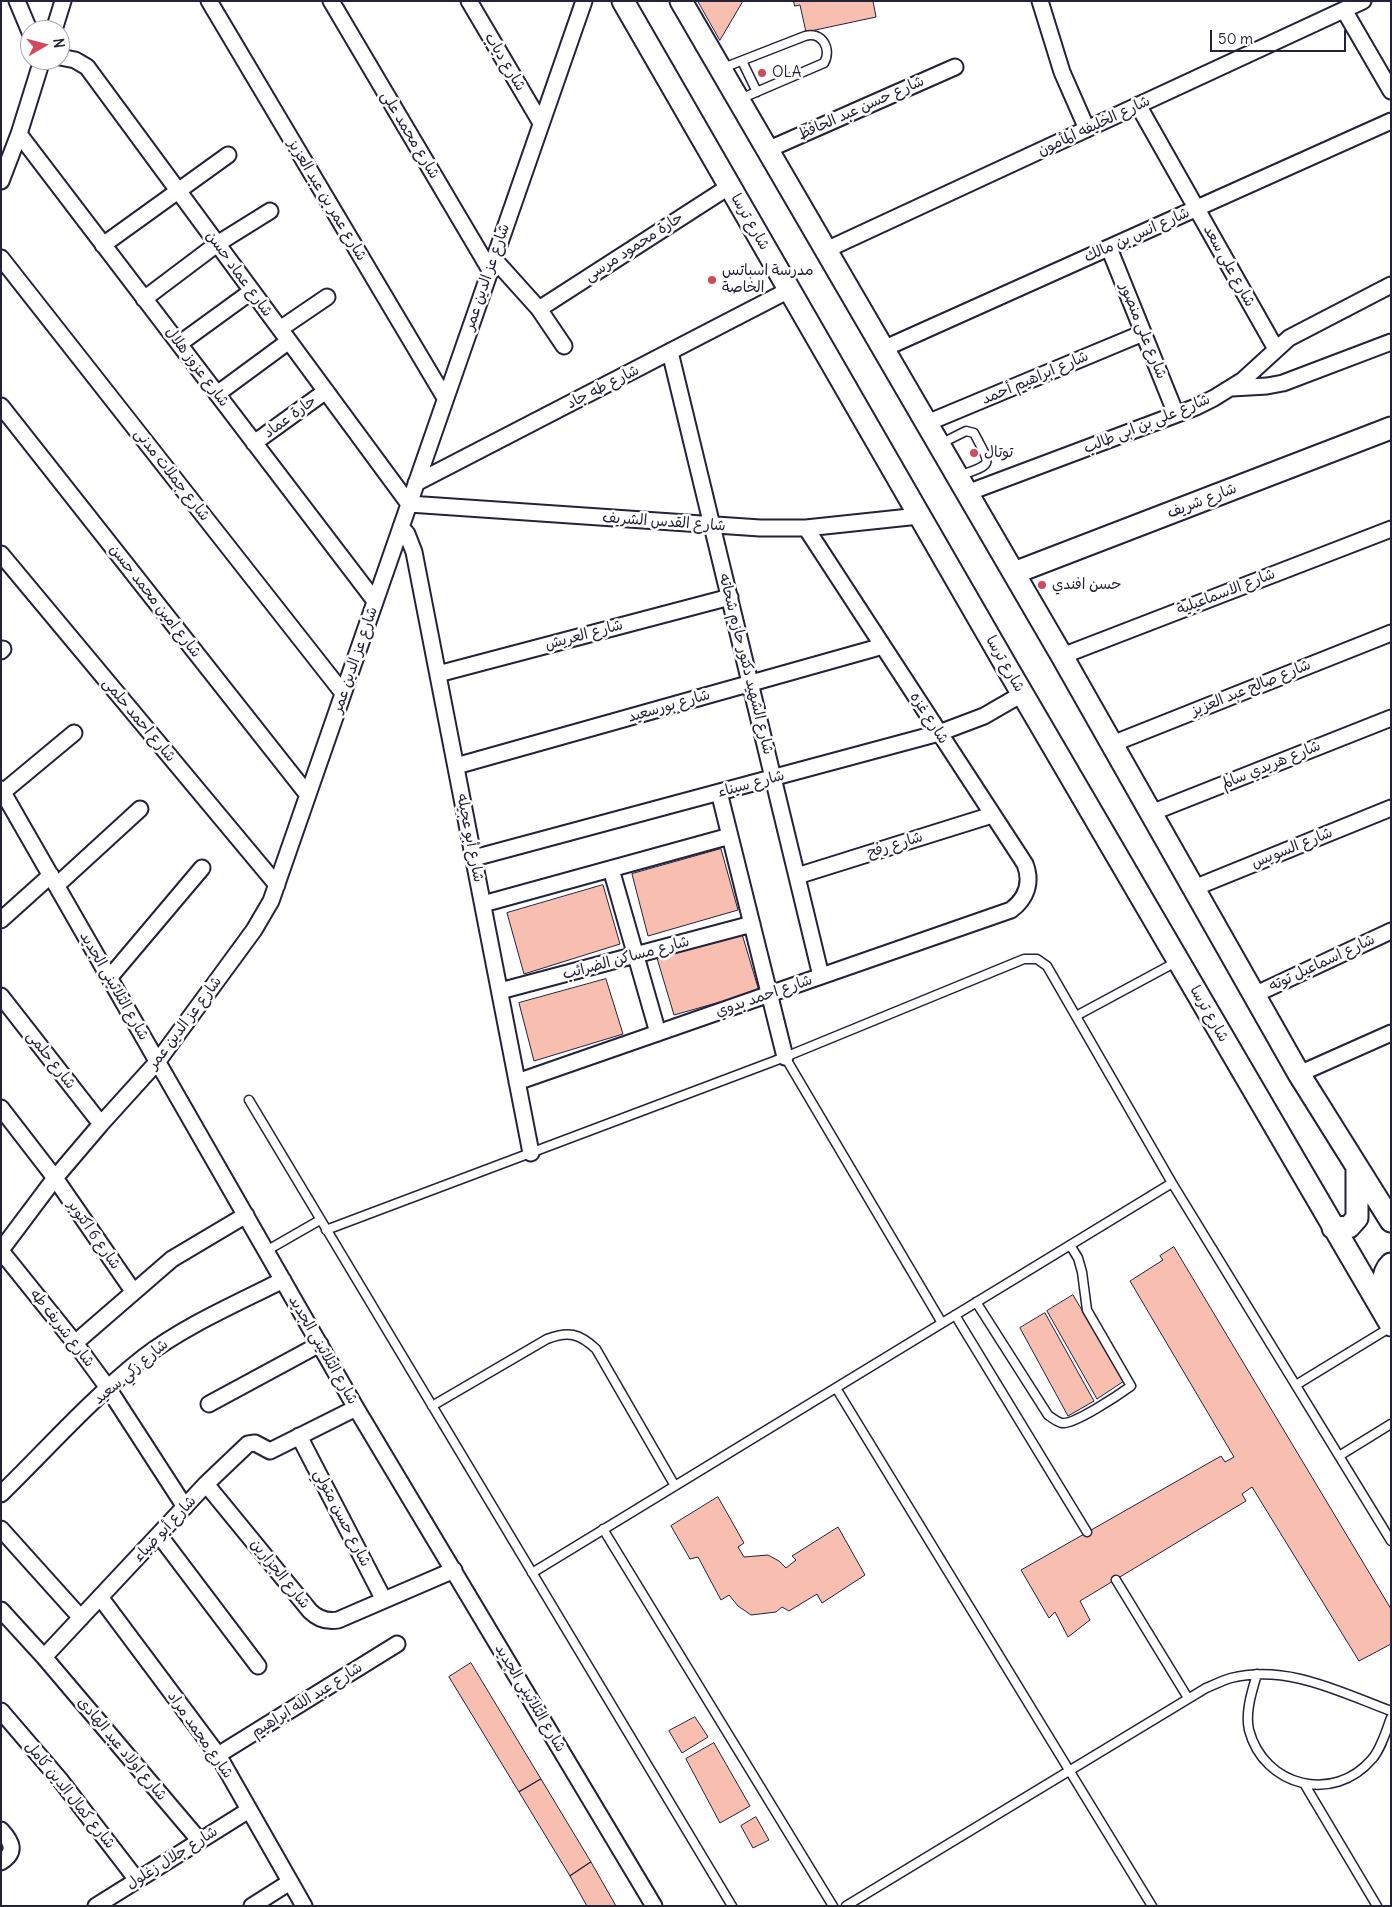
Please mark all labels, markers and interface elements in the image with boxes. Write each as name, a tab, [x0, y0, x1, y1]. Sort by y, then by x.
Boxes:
north arrow	[20, 20, 70, 70]
scale bar	[1212, 20, 1348, 52]
text: 50 m	[1218, 29, 1253, 48]
street label: شارع دياب	[481, 30, 529, 94]
text: N	[49, 37, 68, 49]
place label: OLA	[772, 64, 801, 82]
marker: OLA	[756, 67, 768, 79]
street label: شارع حسن عبد الحافظ	[795, 72, 927, 144]
street label: شارع محمد على	[377, 88, 443, 182]
street label: شارع الخليفه المأمون	[1035, 92, 1153, 160]
street label: شارع عمر بن عبد العزيز	[284, 136, 370, 264]
street label: شارع ترسا	[727, 191, 773, 253]
street label: شارع انس بن مالك	[1081, 204, 1193, 266]
street label: حارة محمود مرسى	[581, 208, 687, 286]
street label: شارع عز الدين عمر	[460, 221, 514, 333]
street label: شارع على سعد	[1199, 222, 1259, 310]
street label: شارع عماد حسن	[202, 228, 276, 320]
place label: مدرسة اسباتس الخاصة	[722, 262, 814, 297]
marker: مدرسة اسباتس الخاصة	[706, 274, 718, 286]
street label: شارع على منصور	[1116, 280, 1170, 382]
street label: شارع عزوز هلال	[161, 324, 233, 410]
street label: شارع ابراهيم أحمد	[979, 347, 1091, 409]
street label: شارع طه جاد	[564, 361, 642, 413]
street label: شارع على بن ابى طالب	[1081, 390, 1213, 458]
street label: حارة عماد	[260, 392, 320, 442]
street label: شارع جملات مدنى	[130, 425, 214, 525]
place label: توتال	[984, 444, 1013, 462]
marker: توتال	[968, 447, 980, 459]
street label: شارع شريف	[1165, 480, 1239, 522]
street label: شارع القدس الشريف	[602, 509, 726, 535]
street label: شارع امين محمد حسن	[105, 541, 205, 661]
street label: شارع الاسماعيلية	[1174, 565, 1278, 619]
street label: شارع الشهيد دكتور حازم شحاته	[715, 572, 777, 756]
place label: حسن افندي	[1052, 576, 1122, 594]
marker: حسن افندي	[1036, 579, 1048, 591]
street label: شارع عز الدين عمر	[328, 604, 382, 716]
street label: شارع العريش	[543, 616, 625, 654]
street label: شارع ترسا	[982, 633, 1028, 695]
street label: شارع صالح عبد العزيز	[1189, 656, 1313, 720]
street label: شارع احمد حلمى	[99, 674, 179, 766]
street label: شارع بورسعيد	[626, 686, 712, 726]
street label: شارع غزه	[906, 689, 952, 747]
street label: شارع هريدي سالم	[1219, 737, 1323, 793]
street label: شارع سيناء	[715, 766, 787, 802]
street label: شارع أبو عجيله	[453, 792, 487, 884]
street label: شارع السويس	[1249, 824, 1335, 872]
street label: شارع رفح	[865, 828, 925, 862]
street label: شارع الثلاثينى الجديد	[75, 928, 153, 1044]
street label: شارع اسماعيل توته	[1266, 931, 1378, 995]
street label: شارع مساكن الضرائب	[561, 932, 691, 984]
street label: شارع احمد بدوي	[713, 971, 815, 1021]
street label: شارع عز الدين عمر	[144, 973, 226, 1073]
street label: شارع ترسا	[1186, 983, 1232, 1045]
street label: شارع حلمى	[23, 1027, 79, 1093]
street label: شارع 6 اكتوبر	[64, 1197, 124, 1273]
street label: شارع شريف طه	[26, 1285, 98, 1371]
street label: شارع الثلاثينى الجديد	[284, 1292, 362, 1408]
street label: شارع زكي سعيد	[90, 1336, 172, 1408]
street label: شارع حسن متولي	[310, 1466, 374, 1570]
street label: شارع أبو ضياء	[130, 1492, 200, 1566]
street label: شارع الجزارين	[246, 1535, 314, 1613]
street label: شارع الثلاثينى الجديد	[491, 1641, 569, 1755]
street label: شارع عبد الله ابراهيم	[248, 1659, 366, 1741]
street label: شارع محمد مراد	[163, 1688, 237, 1782]
street label: شارع اولاد عبد الهادى	[73, 1694, 171, 1804]
street label: شارع كمال الدين كامل	[21, 1738, 119, 1852]
street label: شارع جلال زغلول	[123, 1823, 221, 1893]

